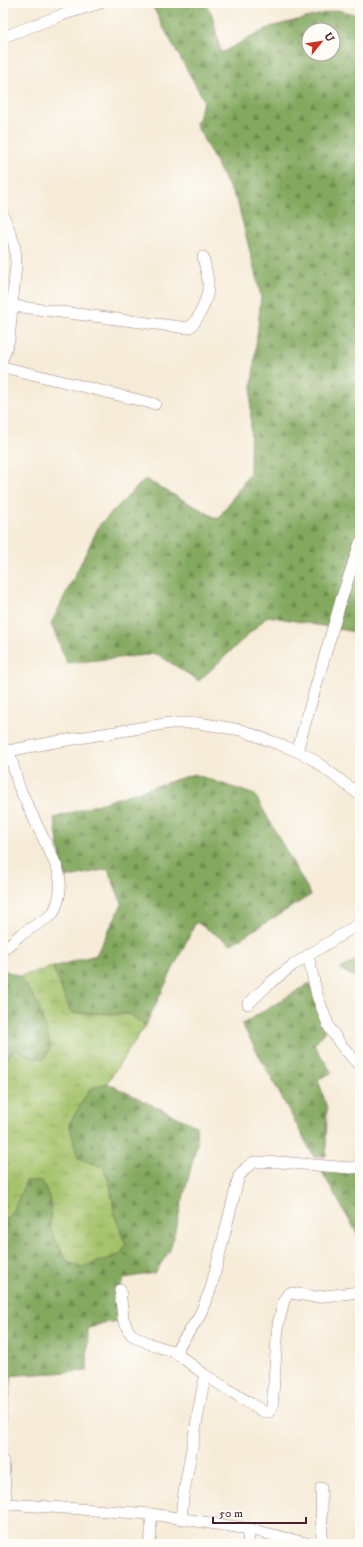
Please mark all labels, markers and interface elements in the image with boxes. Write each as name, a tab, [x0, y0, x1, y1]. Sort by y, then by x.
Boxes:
north arrow	[301, 22, 341, 62]
text: U	[321, 30, 337, 45]
scale bar	[213, 1499, 306, 1525]
text: 50 m	[219, 1506, 243, 1521]

